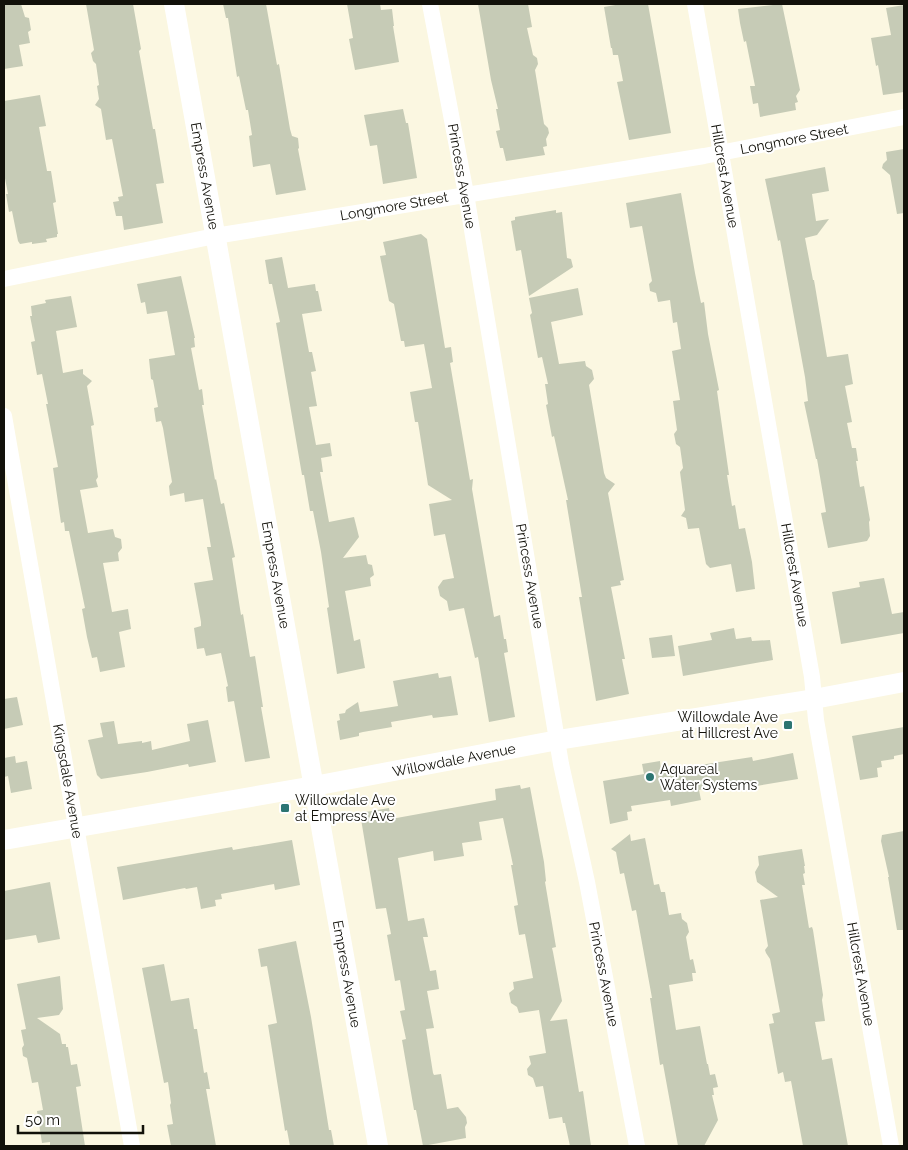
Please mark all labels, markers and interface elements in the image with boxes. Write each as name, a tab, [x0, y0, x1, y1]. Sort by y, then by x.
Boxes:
street label: Empress Avenue	[188, 121, 222, 231]
street label: Longmore Street	[739, 121, 850, 157]
street label: Princess Avenue	[445, 122, 479, 230]
street label: Hillcrest Avenue	[708, 123, 742, 229]
street label: Longmore Street	[339, 189, 450, 223]
street label: Empress Avenue	[259, 520, 293, 630]
street label: Princess Avenue	[513, 522, 547, 630]
street label: Hillcrest Avenue	[778, 522, 812, 628]
place label: Willowdale Ave at Hillcrest Ave	[678, 709, 778, 741]
marker: Willowdale Ave at Hillcrest Ave	[782, 719, 794, 731]
street label: Kingsdale Avenue	[50, 722, 86, 840]
street label: Willowdale Avenue	[391, 740, 517, 780]
place label: Aquareal Water Systems	[660, 761, 757, 793]
marker: Aquareal Water Systems	[644, 771, 656, 783]
place label: Willowdale Ave at Empress Ave	[295, 792, 395, 824]
marker: Willowdale Ave at Empress Ave	[279, 802, 291, 814]
street label: Empress Avenue	[330, 919, 364, 1029]
street label: Princess Avenue	[586, 920, 622, 1028]
street label: Hillcrest Avenue	[844, 921, 878, 1027]
scale bar	[18, 1102, 142, 1134]
text: 50 m	[25, 1111, 60, 1129]

